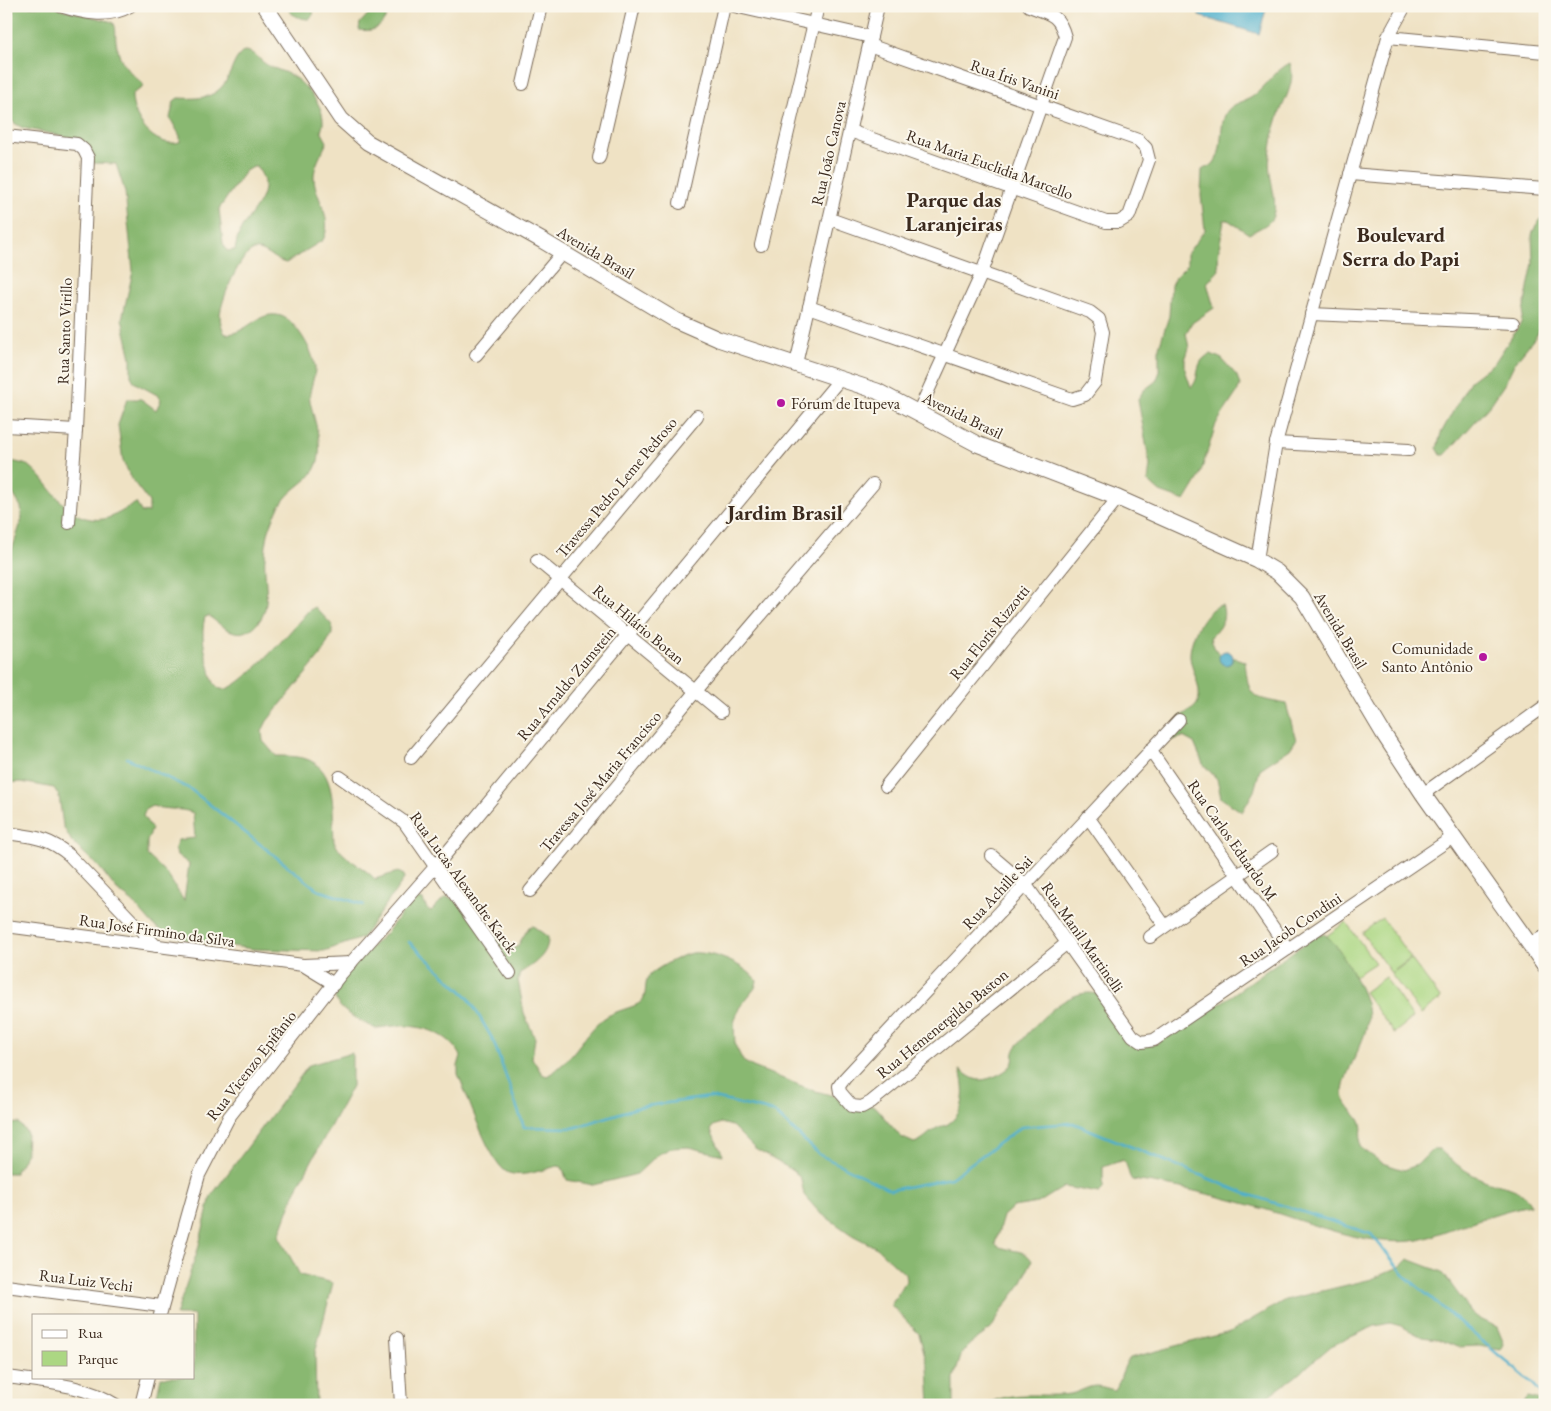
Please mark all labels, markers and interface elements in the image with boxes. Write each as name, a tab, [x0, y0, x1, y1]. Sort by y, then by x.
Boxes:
street label: Rua Íris Vanini	[968, 54, 1062, 105]
street label: Rua João Canova	[806, 98, 851, 208]
street label: Rua Maria Euclidia Marcello	[904, 125, 1076, 204]
district label: Parque das Laranjeiras	[905, 186, 1003, 237]
street label: Avenida Brasil	[552, 221, 639, 284]
district label: Boulevard Serra do Papi	[1343, 221, 1459, 272]
street label: Rua Santo Virillo	[52, 277, 77, 385]
street label: Avenida Brasil	[918, 387, 1007, 444]
place label: Fórum de Itupeva	[791, 393, 901, 414]
marker: Fórum de Itupeva	[775, 397, 787, 409]
street label: Travessa Pedro Leme Pedroso	[551, 412, 682, 562]
district label: Jardim Brasil	[725, 499, 843, 526]
street label: Rua Hilário Botan	[588, 580, 690, 669]
street label: Rua Floris Rizzotti	[945, 580, 1034, 684]
street label: Avenida Brasil	[1309, 587, 1372, 673]
street label: Rua Arnaldo Zumstein	[512, 621, 621, 745]
place label: Comunidade Santo Antônio	[1382, 638, 1473, 677]
marker: Comunidade Santo Antônio	[1477, 651, 1489, 663]
street label: Travessa José Maria Francisco	[535, 706, 666, 857]
street label: Rua Carlos Eduardo M	[1183, 776, 1282, 905]
street label: Rua Lucas Alexandre Karck	[405, 807, 522, 958]
street label: Rua Achille Sai	[958, 851, 1037, 934]
street label: Rua Manil Martinelli	[1037, 878, 1129, 997]
street label: Rua Jacob Condini	[1235, 887, 1346, 971]
street label: Rua José Firmino da Silva	[78, 909, 237, 952]
street label: Rua Hemenergildo Baston	[872, 963, 1013, 1083]
street label: Rua Vicenzo Epifânio	[202, 1006, 301, 1125]
street label: Rua Luiz Vechi	[38, 1264, 134, 1297]
legend	[32, 1314, 195, 1378]
text: Rua	[78, 1323, 103, 1342]
text: Parque	[78, 1349, 118, 1368]

